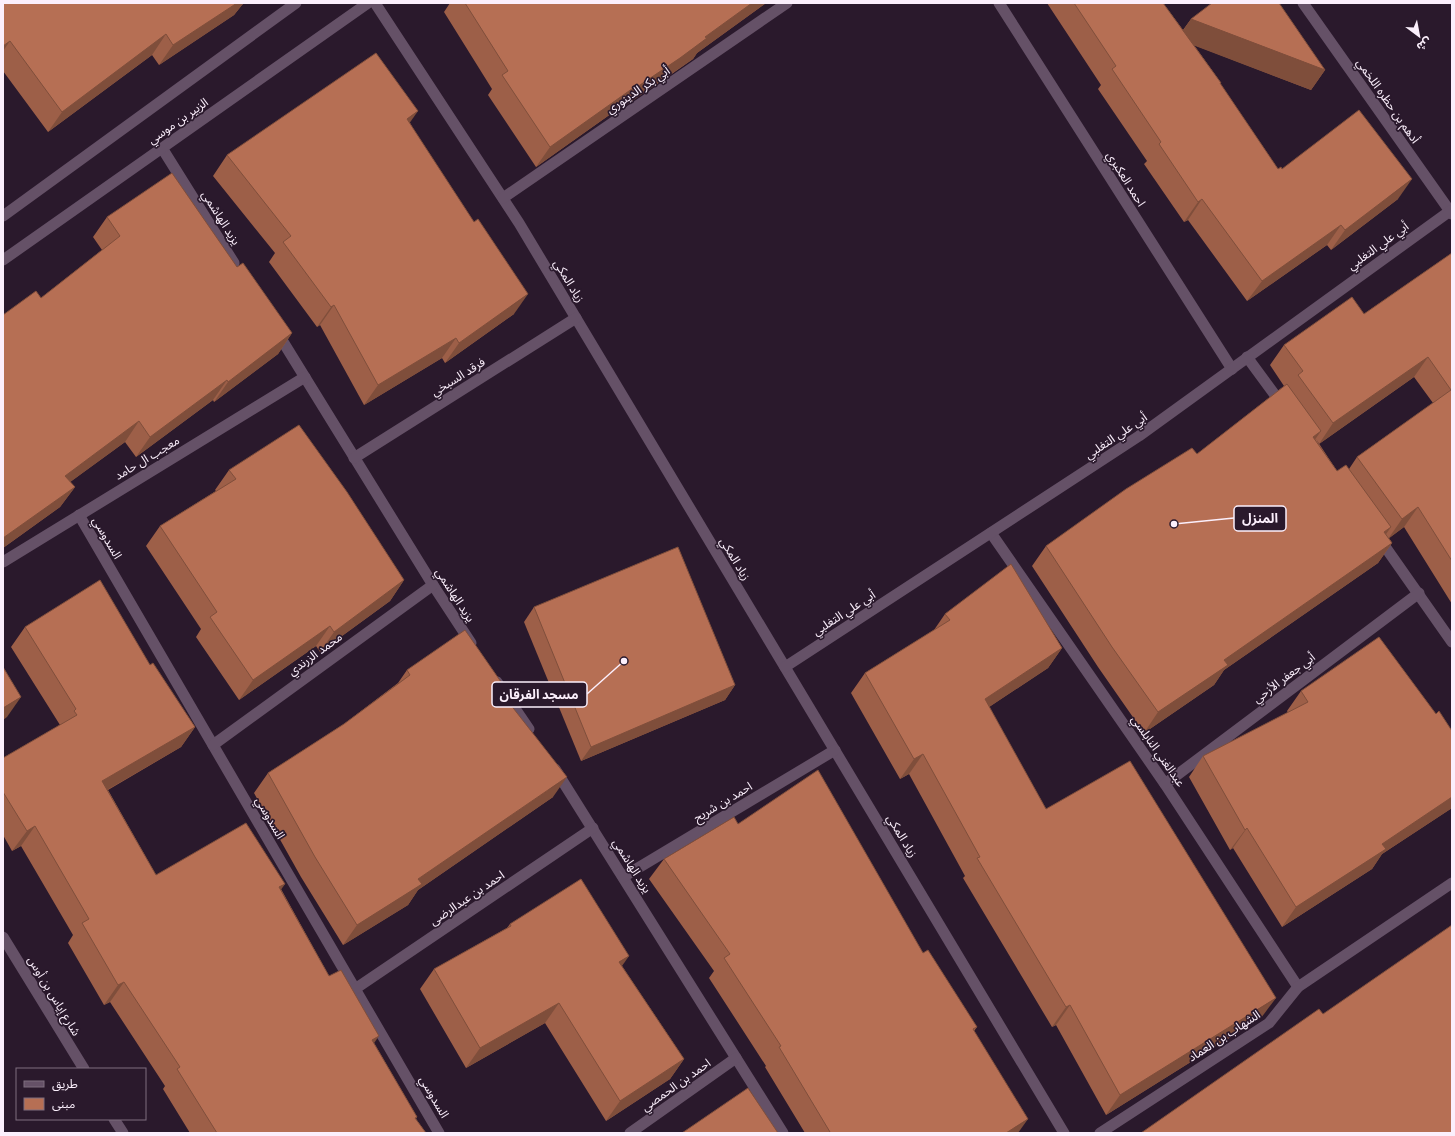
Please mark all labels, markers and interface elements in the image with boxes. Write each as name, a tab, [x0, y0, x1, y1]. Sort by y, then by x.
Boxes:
north arrow	[1399, 16, 1439, 56]
text: ش	[1414, 35, 1434, 54]
street label: أدهم بن حظره اللخمي	[1351, 56, 1423, 148]
street label: أبي بكر الدينوري	[603, 63, 674, 119]
street label: الزبير بن موسي	[145, 95, 213, 149]
street label: احمد العكبري	[1101, 149, 1149, 211]
street label: يزيد الهاشمي	[196, 188, 243, 249]
street label: أبي علي التغلبي	[1344, 219, 1413, 275]
street label: زياد المكي	[548, 257, 587, 306]
street label: فرقد السبخي	[428, 355, 489, 401]
street label: أبي علي التغلبي	[1082, 410, 1151, 464]
street label: معجب ال حامد	[112, 433, 182, 483]
callout: المنزل	[1234, 506, 1286, 531]
text: المنزل	[1242, 511, 1278, 526]
street label: السدوسي	[87, 515, 125, 563]
street label: زياد المكي	[714, 535, 753, 584]
street label: يزيد الهاشمي	[430, 565, 478, 626]
street label: أبي علي التغلبي	[810, 587, 880, 641]
street label: محمد الزرندي	[285, 630, 346, 681]
street label: أبي جعفر الأزحي	[1250, 650, 1320, 708]
callout: مسجد الفرقان	[492, 682, 587, 707]
text: مسجد الفرقان	[499, 687, 579, 702]
street label: عبدالغني النابلسي	[1126, 713, 1188, 791]
street label: احمد بن شريح	[691, 779, 756, 827]
street label: السدوسي	[250, 795, 288, 843]
street label: زياد المكي	[881, 812, 920, 861]
street label: يزيد الهاشمي	[607, 836, 654, 897]
street label: احمد بن عبدالرضى	[427, 868, 507, 928]
street label: شارع إياس بن أوس	[23, 953, 84, 1039]
street label: الشهاب بن العماد	[1185, 1007, 1263, 1065]
street label: احمد بن الحمصي	[639, 1056, 715, 1116]
legend	[16, 1068, 146, 1120]
street label: السدوسي	[414, 1074, 452, 1122]
text: طريق	[52, 1077, 78, 1092]
text: مبنى	[52, 1097, 75, 1111]

